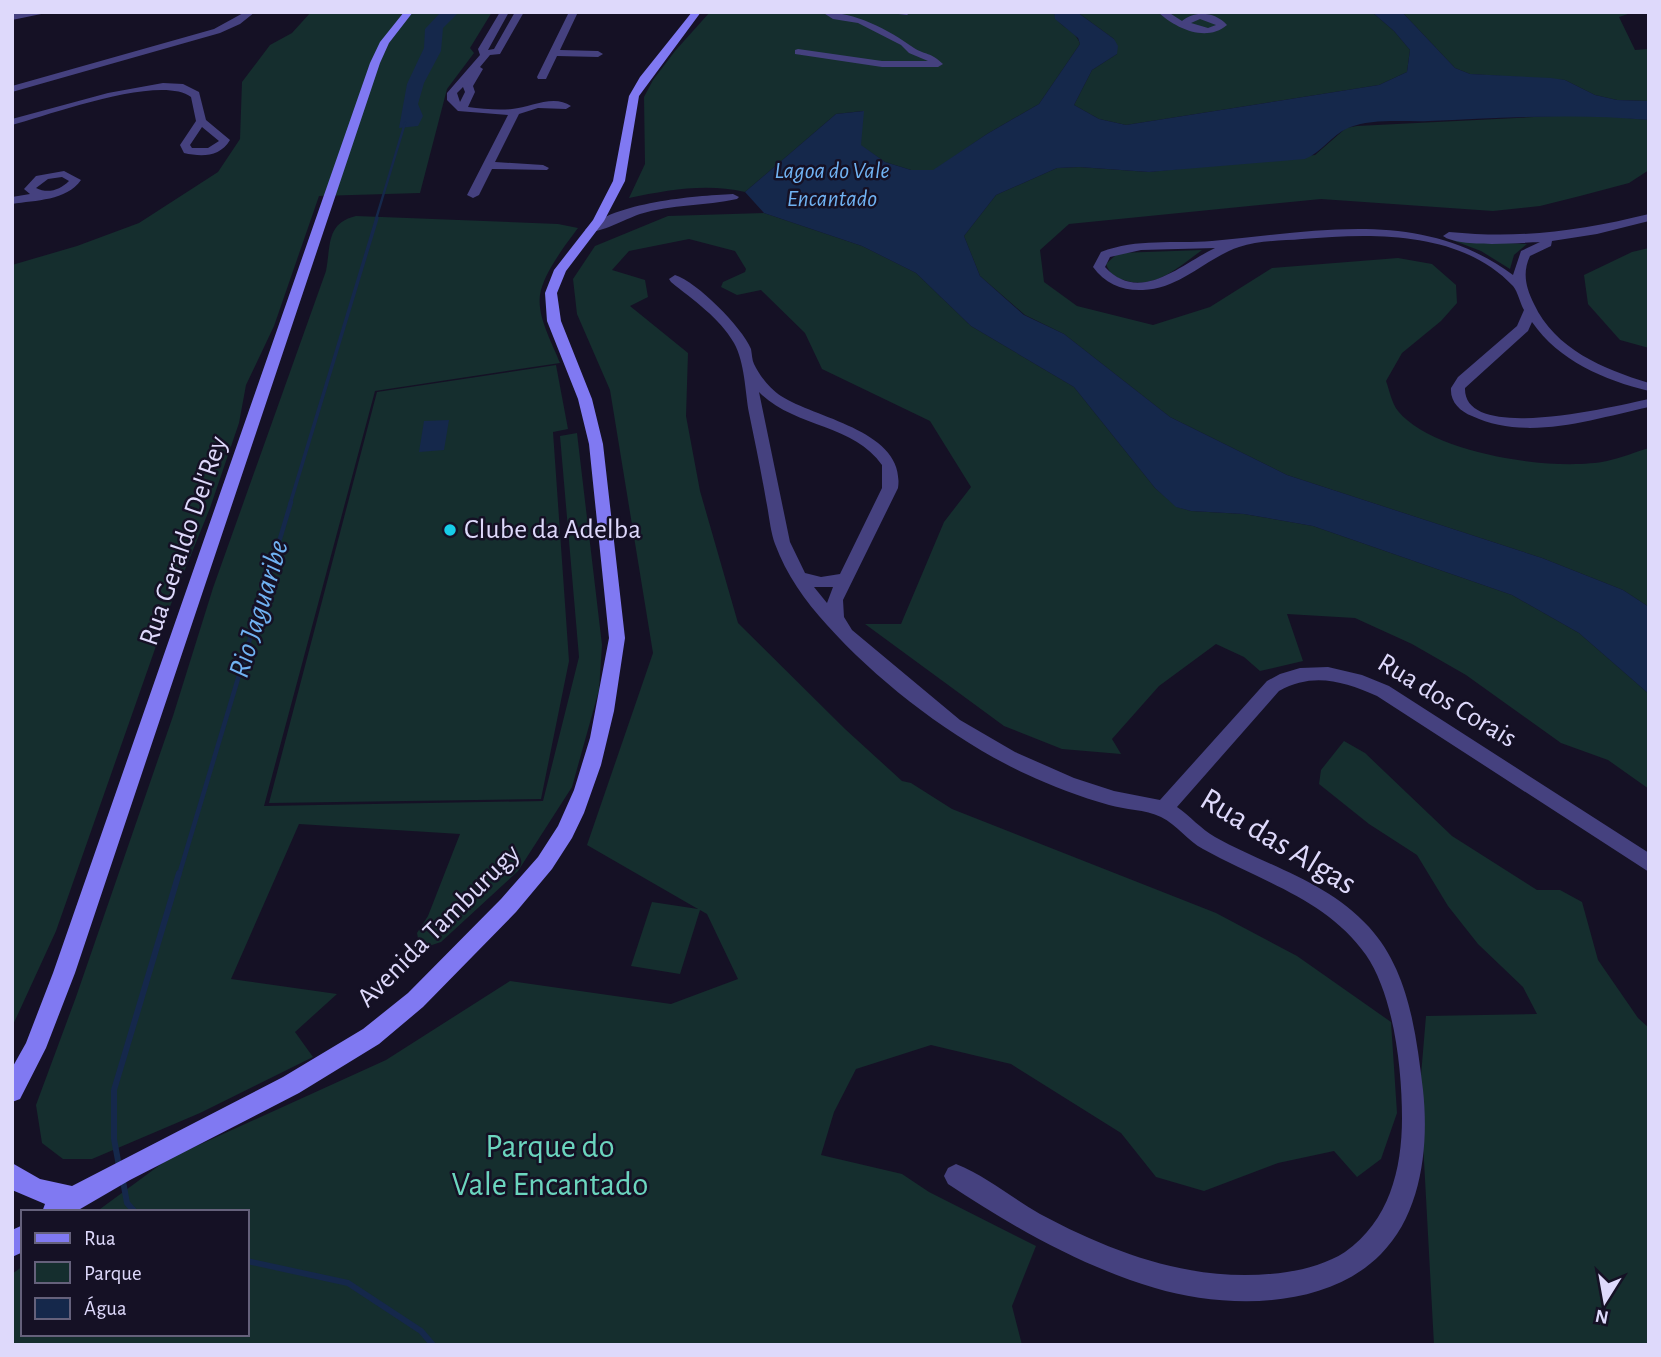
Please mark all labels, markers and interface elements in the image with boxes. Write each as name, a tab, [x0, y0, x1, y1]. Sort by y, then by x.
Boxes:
water label: Lagoa do Vale Encantado	[774, 159, 890, 211]
street label: Rua Geraldo Del'Rey	[135, 433, 233, 649]
place label: Clube da Adelba	[464, 516, 641, 544]
marker: Clube da Adelba	[442, 522, 458, 538]
water label: Rio Jaguaribe	[224, 537, 294, 681]
street label: Rua dos Corais	[1373, 649, 1521, 753]
street label: Rua das Algas	[1194, 783, 1362, 901]
street label: Avenida Tamburugy	[352, 839, 526, 1013]
park label: Parque do Vale Encantado	[452, 1131, 648, 1202]
legend	[21, 1210, 248, 1336]
text: Rua	[84, 1228, 116, 1249]
text: Parque	[84, 1263, 142, 1284]
north arrow	[1570, 1266, 1640, 1336]
text: Água	[84, 1296, 127, 1319]
text: N	[1594, 1306, 1610, 1327]

